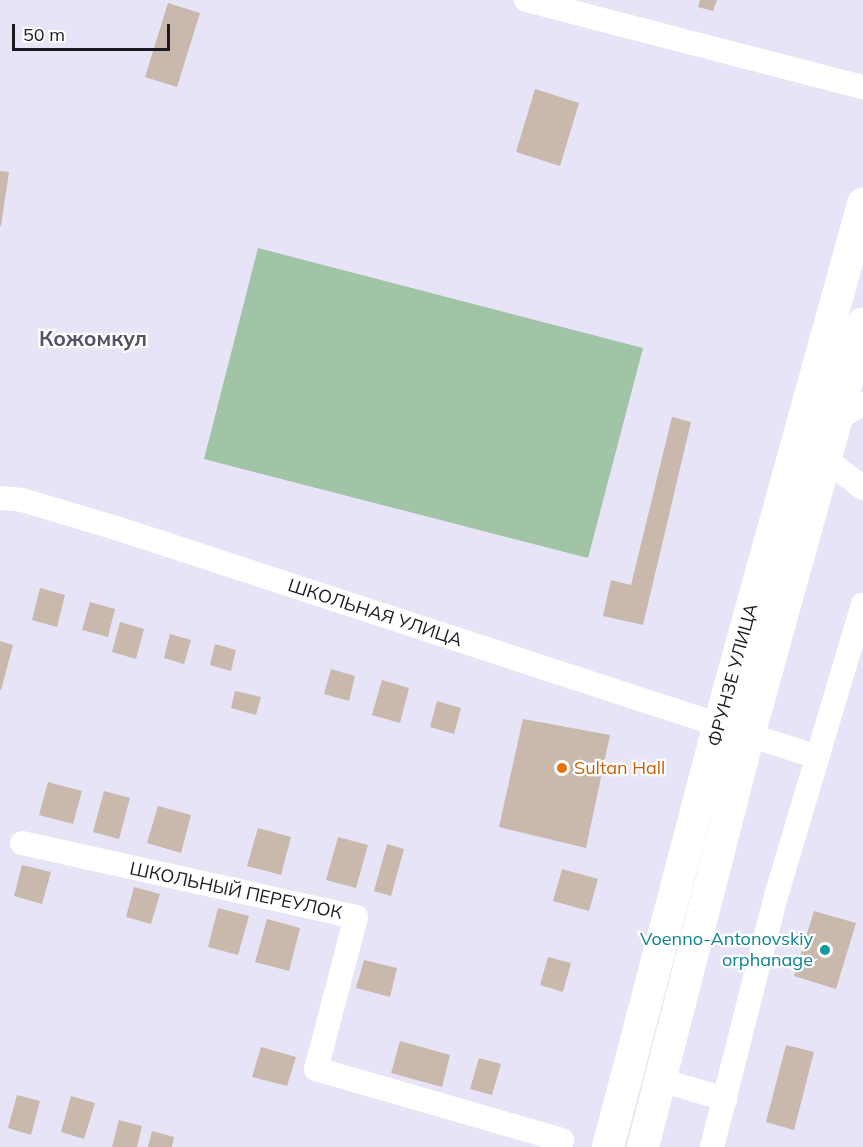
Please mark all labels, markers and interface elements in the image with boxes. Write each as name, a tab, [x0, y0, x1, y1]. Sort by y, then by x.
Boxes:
scale bar	[15, 12, 172, 50]
text: 50 m	[23, 23, 65, 46]
district label: Кожомкул	[39, 325, 147, 351]
street label: ШКОЛЬНАЯ УЛИЦА	[285, 575, 465, 651]
street label: ФРУНЗЕ УЛИЦА	[704, 601, 762, 749]
place label: Sultan Hall	[574, 757, 665, 779]
marker: Sultan Hall	[555, 761, 569, 775]
street label: ШКОЛЬНЫЙ ПЕРЕУЛОК	[128, 858, 344, 924]
place label: Voenno-Antonovskiy orphanage	[640, 929, 813, 972]
marker: Voenno-Antonovskiy orphanage	[818, 943, 832, 957]

